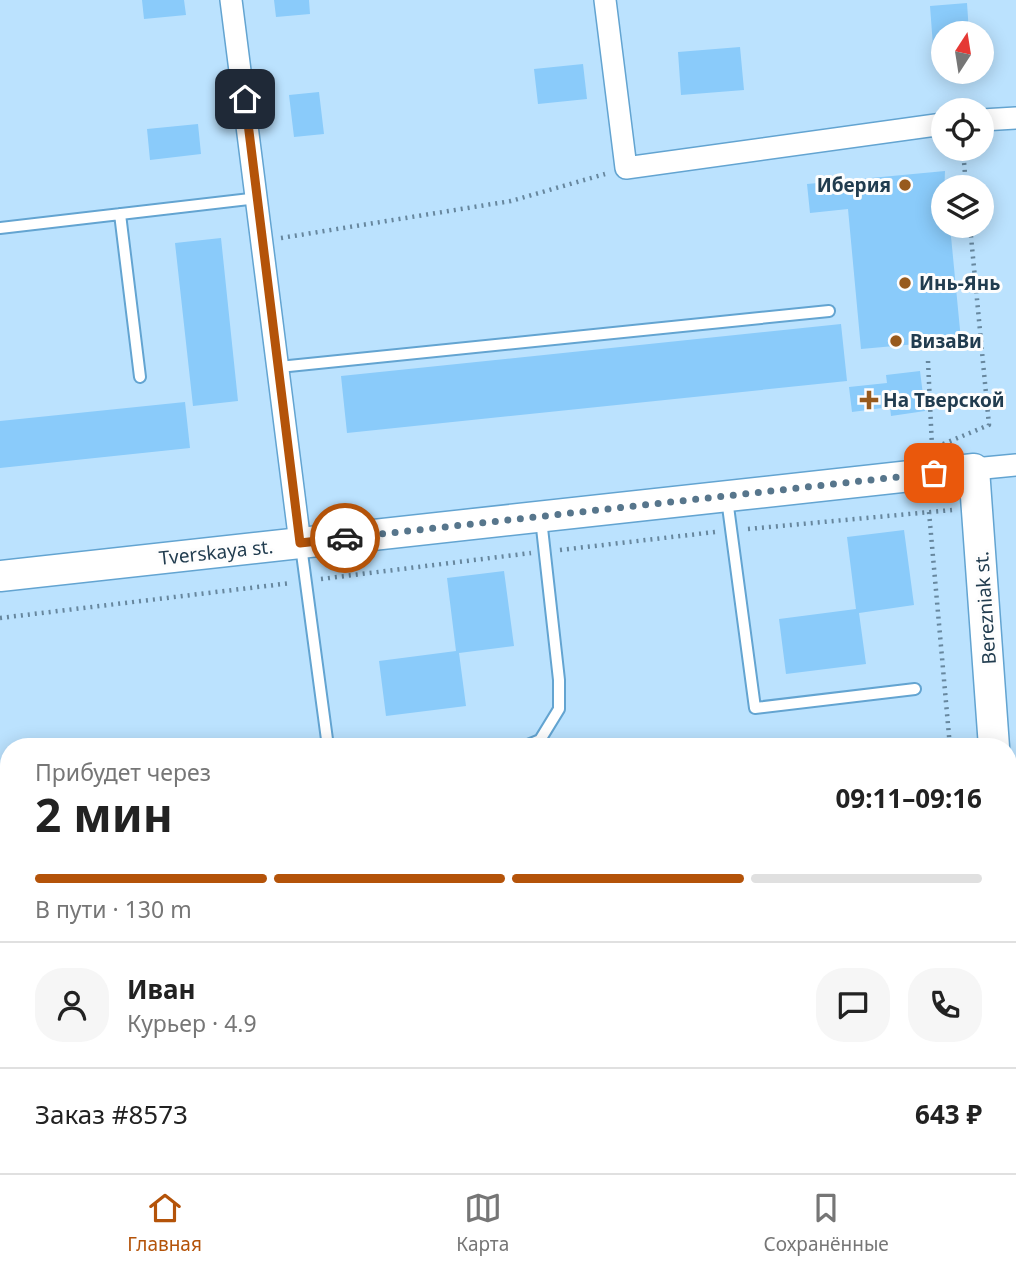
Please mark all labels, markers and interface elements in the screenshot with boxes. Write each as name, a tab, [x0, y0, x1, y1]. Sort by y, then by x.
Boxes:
north arrow	[931, 21, 994, 84]
map controls	[931, 21, 994, 238]
pin	[215, 69, 275, 129]
icon: home	[226, 80, 264, 118]
button: locate	[931, 98, 994, 161]
place label: Иберия	[817, 172, 891, 198]
button: layers	[931, 175, 994, 238]
marker: Иберия	[897, 177, 913, 193]
place label: Инь-Янь	[919, 270, 1000, 296]
marker: Инь-Янь	[897, 275, 913, 291]
place label: ВизаВи	[910, 328, 982, 354]
marker: ВизаВи	[888, 333, 904, 349]
place label: На Тверской	[883, 387, 1005, 413]
marker: На Тверской	[861, 392, 877, 408]
pin	[904, 443, 964, 503]
icon: bag	[915, 454, 953, 492]
courier	[310, 503, 380, 573]
icon: car	[326, 519, 364, 557]
street label: Tverskaya st.	[158, 533, 274, 571]
street label: Berezniak st.	[968, 551, 1002, 665]
text: Прибудет через	[35, 756, 211, 788]
text: 09:11–09:16	[835, 780, 982, 816]
text: 2 мин	[35, 783, 173, 845]
text: В пути · 130 m	[35, 893, 192, 925]
button: person	[35, 968, 109, 1042]
button: chat	[816, 968, 890, 1042]
button: phone	[908, 968, 982, 1042]
text: Иван	[127, 971, 196, 1007]
text: Курьер · 4.9	[127, 1007, 257, 1039]
text: Заказ #8573	[35, 1096, 188, 1132]
text: 643 ₽	[915, 1096, 982, 1132]
tab: Главная	[127, 1189, 202, 1257]
tab: Карта	[456, 1189, 509, 1257]
tab: Сохранённые	[764, 1189, 889, 1257]

